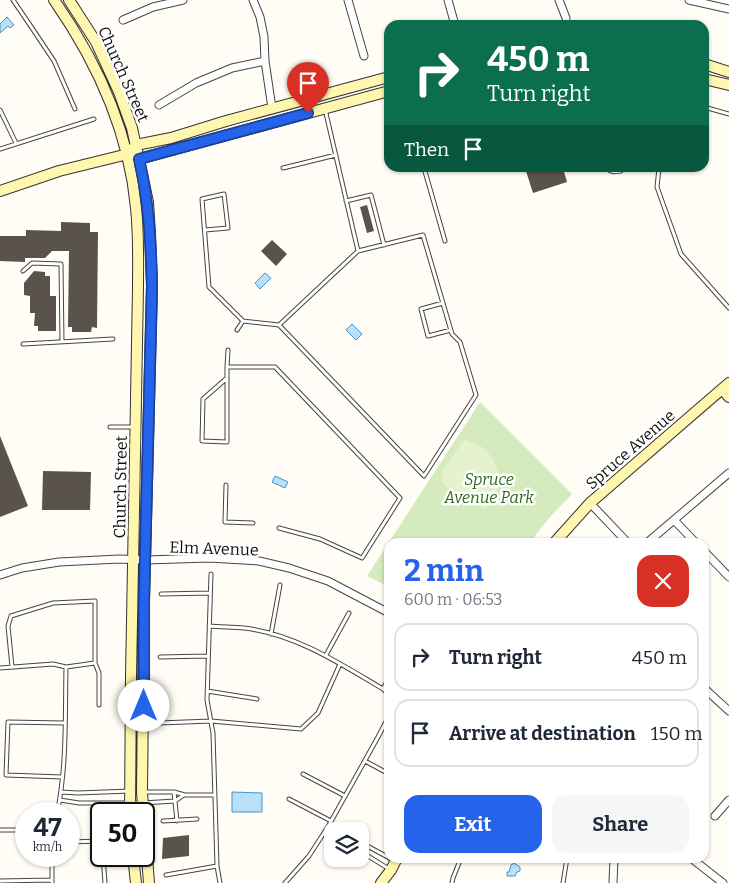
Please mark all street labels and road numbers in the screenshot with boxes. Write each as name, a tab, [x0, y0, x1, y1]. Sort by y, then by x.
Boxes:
street label: Church Street	[94, 23, 153, 125]
street label: Spruce Avenue	[582, 406, 679, 493]
street label: Church Street	[110, 435, 131, 539]
street label: Elm Avenue	[169, 537, 259, 560]

